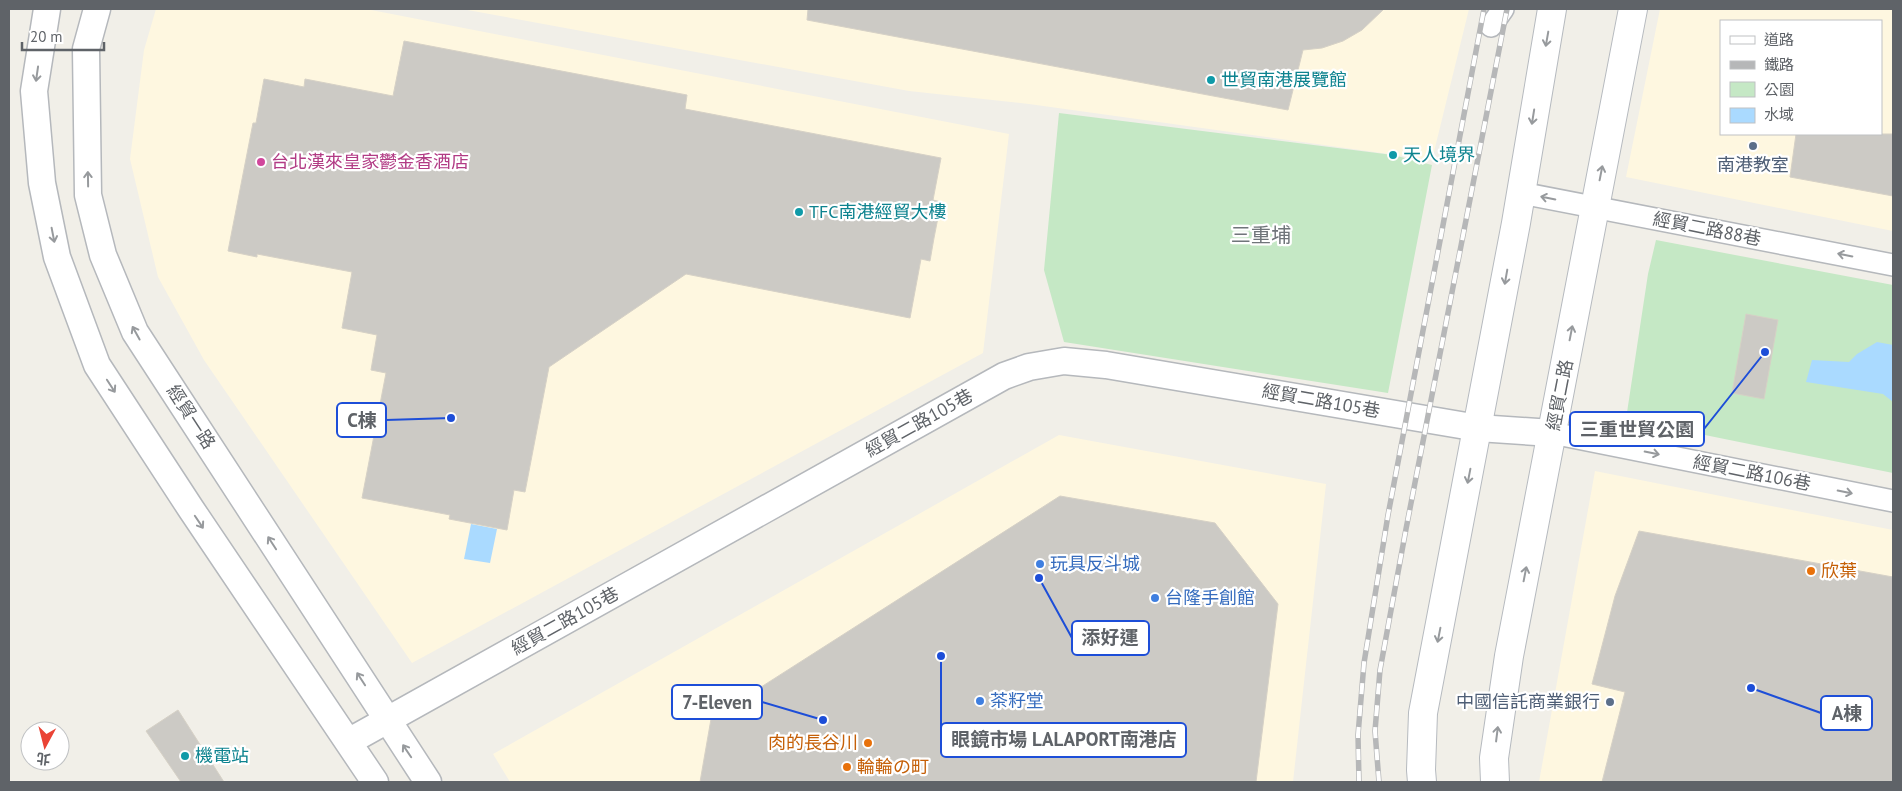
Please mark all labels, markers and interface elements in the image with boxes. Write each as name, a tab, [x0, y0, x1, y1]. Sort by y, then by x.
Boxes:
scale bar	[22, 20, 105, 52]
legend	[1720, 20, 1882, 135]
text: 20 m	[30, 27, 63, 46]
one-way arrow	[1541, 30, 1551, 46]
text: 道路	[1764, 30, 1794, 49]
text: 鐵路	[1764, 55, 1794, 74]
one-way arrow	[32, 66, 42, 82]
place label: 世貿南港展覽館	[1221, 68, 1347, 91]
marker: 世貿南港展覽館	[1205, 74, 1217, 86]
text: 公園	[1764, 80, 1794, 99]
text: 水域	[1764, 105, 1794, 124]
one-way arrow	[1528, 108, 1538, 124]
marker: 南港教室	[1747, 140, 1759, 152]
place label: 天人境界	[1403, 143, 1475, 166]
marker: 天人境界	[1387, 149, 1399, 161]
place label: 台北漢來皇家鬱金香酒店	[271, 150, 469, 173]
place label: 南港教室	[1717, 153, 1789, 176]
marker: 台北漢來皇家鬱金香酒店	[255, 156, 267, 168]
one-way arrow	[1597, 166, 1606, 182]
one-way arrow	[83, 171, 93, 188]
one-way arrow	[1541, 193, 1557, 202]
place label: TFC南港經貿大樓	[809, 200, 947, 223]
marker: TFC南港經貿大樓	[793, 206, 805, 218]
street label: 經貿二路88巷	[1651, 207, 1763, 250]
district label: 三重埔	[1231, 222, 1291, 248]
one-way arrow	[48, 227, 58, 243]
one-way arrow	[1838, 250, 1854, 260]
one-way arrow	[1501, 269, 1510, 285]
one-way arrow	[131, 326, 141, 340]
one-way arrow	[1567, 326, 1577, 342]
street label: 經貿二路	[1541, 357, 1578, 432]
one-way arrow	[106, 379, 116, 393]
street label: 經貿二路105巷	[1260, 379, 1382, 422]
street label: 經貿一路	[162, 380, 221, 453]
street label: 經貿二路105巷	[861, 384, 977, 462]
callout: C棟	[337, 403, 386, 437]
text: C棟	[347, 408, 377, 432]
callout: 三重世貿公園	[1570, 412, 1704, 446]
text: 三重世貿公園	[1580, 417, 1694, 441]
one-way arrow	[1643, 449, 1659, 458]
street label: 經貿二路106巷	[1691, 450, 1813, 495]
one-way arrow	[1464, 467, 1473, 483]
one-way arrow	[1837, 488, 1853, 497]
one-way arrow	[194, 515, 204, 529]
one-way arrow	[267, 536, 277, 550]
place label: 玩具反斗城	[1050, 552, 1140, 575]
marker: 玩具反斗城	[1034, 558, 1046, 570]
place label: 欣葉	[1821, 559, 1857, 582]
marker: 欣葉	[1805, 565, 1817, 577]
one-way arrow	[1521, 566, 1530, 582]
street label: 經貿二路105巷	[507, 582, 623, 660]
place label: 台隆手創館	[1165, 586, 1255, 609]
marker: 台隆手創館	[1149, 592, 1161, 604]
callout: 添好運	[1072, 621, 1149, 655]
text: 添好運	[1081, 625, 1139, 649]
one-way arrow	[1434, 627, 1443, 643]
one-way arrow	[355, 672, 366, 686]
callout: 7-Eleven	[672, 685, 762, 719]
place label: 茶籽堂	[990, 689, 1044, 712]
text: 7-Eleven	[682, 690, 752, 714]
place label: 中國信託商業銀行	[1456, 690, 1600, 713]
marker: 茶籽堂	[974, 695, 986, 707]
marker: 中國信託商業銀行	[1604, 696, 1616, 708]
callout: A棟	[1821, 696, 1872, 730]
text: A棟	[1832, 701, 1862, 725]
north arrow	[20, 721, 70, 771]
callout: 眼鏡市場 LALAPORT南港店	[941, 723, 1186, 757]
one-way arrow	[1492, 726, 1502, 742]
text: 眼鏡市場 LALAPORT南港店	[951, 727, 1177, 751]
place label: 肉的長谷川	[768, 731, 858, 754]
marker: 肉的長谷川	[862, 737, 874, 749]
place label: 機電站	[195, 744, 249, 767]
one-way arrow	[402, 745, 412, 759]
text: 北	[35, 749, 51, 769]
marker: 機電站	[179, 750, 191, 762]
place label: 輪輪の町	[857, 755, 929, 778]
marker: 輪輪の町	[841, 761, 853, 773]

